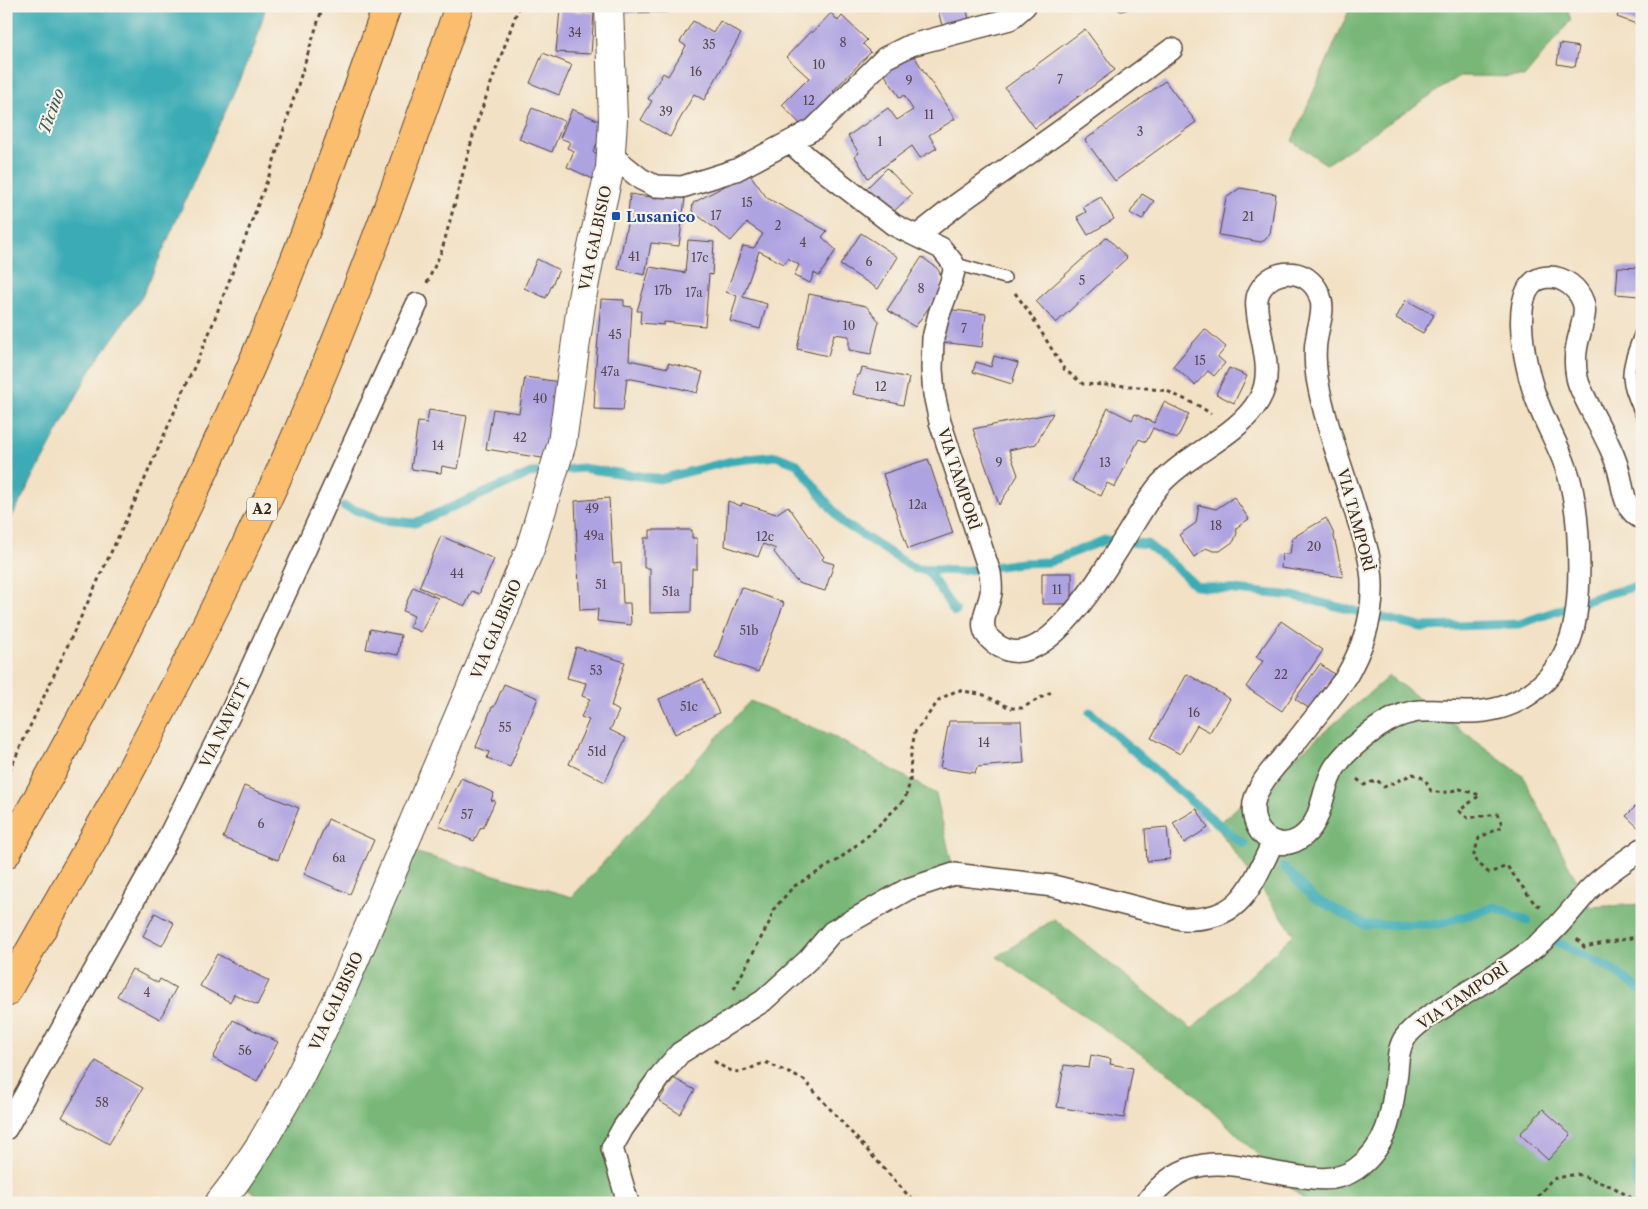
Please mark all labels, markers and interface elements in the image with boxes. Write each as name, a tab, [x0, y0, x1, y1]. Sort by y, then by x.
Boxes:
house number: 34	[568, 25, 582, 40]
house number: 8	[839, 35, 847, 50]
house number: 35	[702, 37, 716, 52]
house number: 10	[813, 57, 825, 72]
house number: 16	[690, 64, 702, 79]
house number: 7	[1057, 72, 1063, 87]
house number: 9	[905, 73, 913, 88]
water label: Ticino	[34, 85, 68, 136]
house number: 12	[803, 93, 815, 108]
house number: 39	[659, 104, 673, 119]
house number: 11	[924, 107, 934, 122]
house number: 3	[1137, 124, 1143, 139]
house number: 1	[877, 134, 883, 149]
street label: VIA GALBISIO	[574, 184, 615, 293]
house number: 15	[741, 195, 753, 210]
place label: Lusanico	[626, 207, 695, 226]
house number: 17	[711, 208, 722, 223]
house number: 21	[1242, 209, 1254, 224]
marker: Lusanico	[610, 210, 622, 222]
house number: 2	[775, 218, 782, 233]
house number: 4	[800, 235, 807, 250]
house number: 41	[628, 249, 640, 264]
house number: 17c	[691, 250, 709, 265]
house number: 6	[865, 254, 873, 269]
house number: 5	[1079, 273, 1085, 288]
house number: 8	[917, 281, 925, 296]
house number: 17b	[654, 283, 672, 298]
house number: 17a	[685, 285, 703, 300]
house number: 10	[843, 318, 855, 333]
house number: 7	[961, 321, 967, 336]
house number: 45	[608, 327, 622, 342]
house number: 15	[1194, 353, 1206, 368]
house number: 47a	[600, 364, 620, 379]
house number: 12	[875, 379, 887, 394]
house number: 40	[533, 391, 547, 406]
street label: VIA TAMPORÌ	[933, 425, 984, 532]
house number: 42	[513, 430, 527, 445]
house number: 14	[432, 438, 444, 453]
house number: 9	[995, 455, 1003, 470]
house number: 13	[1099, 455, 1111, 470]
street label: VIA TAMPORÌ	[1333, 465, 1379, 574]
house number: 12a	[909, 497, 928, 512]
road number: A2	[247, 498, 277, 520]
house number: 49	[585, 501, 599, 516]
house number: 18	[1210, 518, 1222, 533]
house number: 49a	[584, 528, 605, 543]
house number: 12c	[756, 529, 774, 544]
house number: 20	[1307, 539, 1321, 554]
house number: 44	[450, 566, 464, 581]
street label: VIA GALBISIO	[466, 576, 526, 683]
house number: 51	[595, 577, 607, 592]
house number: 11	[1052, 582, 1062, 597]
house number: 51a	[662, 584, 681, 599]
house number: 51b	[740, 623, 758, 638]
house number: 53	[589, 663, 603, 678]
house number: 22	[1274, 667, 1288, 682]
street label: VIA NAVETT	[195, 675, 255, 772]
house number: 51c	[680, 699, 698, 714]
house number: 16	[1188, 705, 1200, 720]
house number: 55	[498, 720, 512, 735]
house number: 14	[978, 735, 990, 750]
house number: 51d	[588, 744, 607, 759]
house number: 57	[461, 807, 473, 822]
house number: 6	[257, 816, 265, 831]
house number: 6a	[332, 850, 346, 865]
street label: VIA GALBISIO	[304, 949, 367, 1054]
street label: VIA TAMPORÌ	[1413, 959, 1512, 1034]
house number: 4	[144, 985, 151, 1000]
house number: 56	[238, 1043, 252, 1058]
house number: 58	[95, 1095, 109, 1110]

